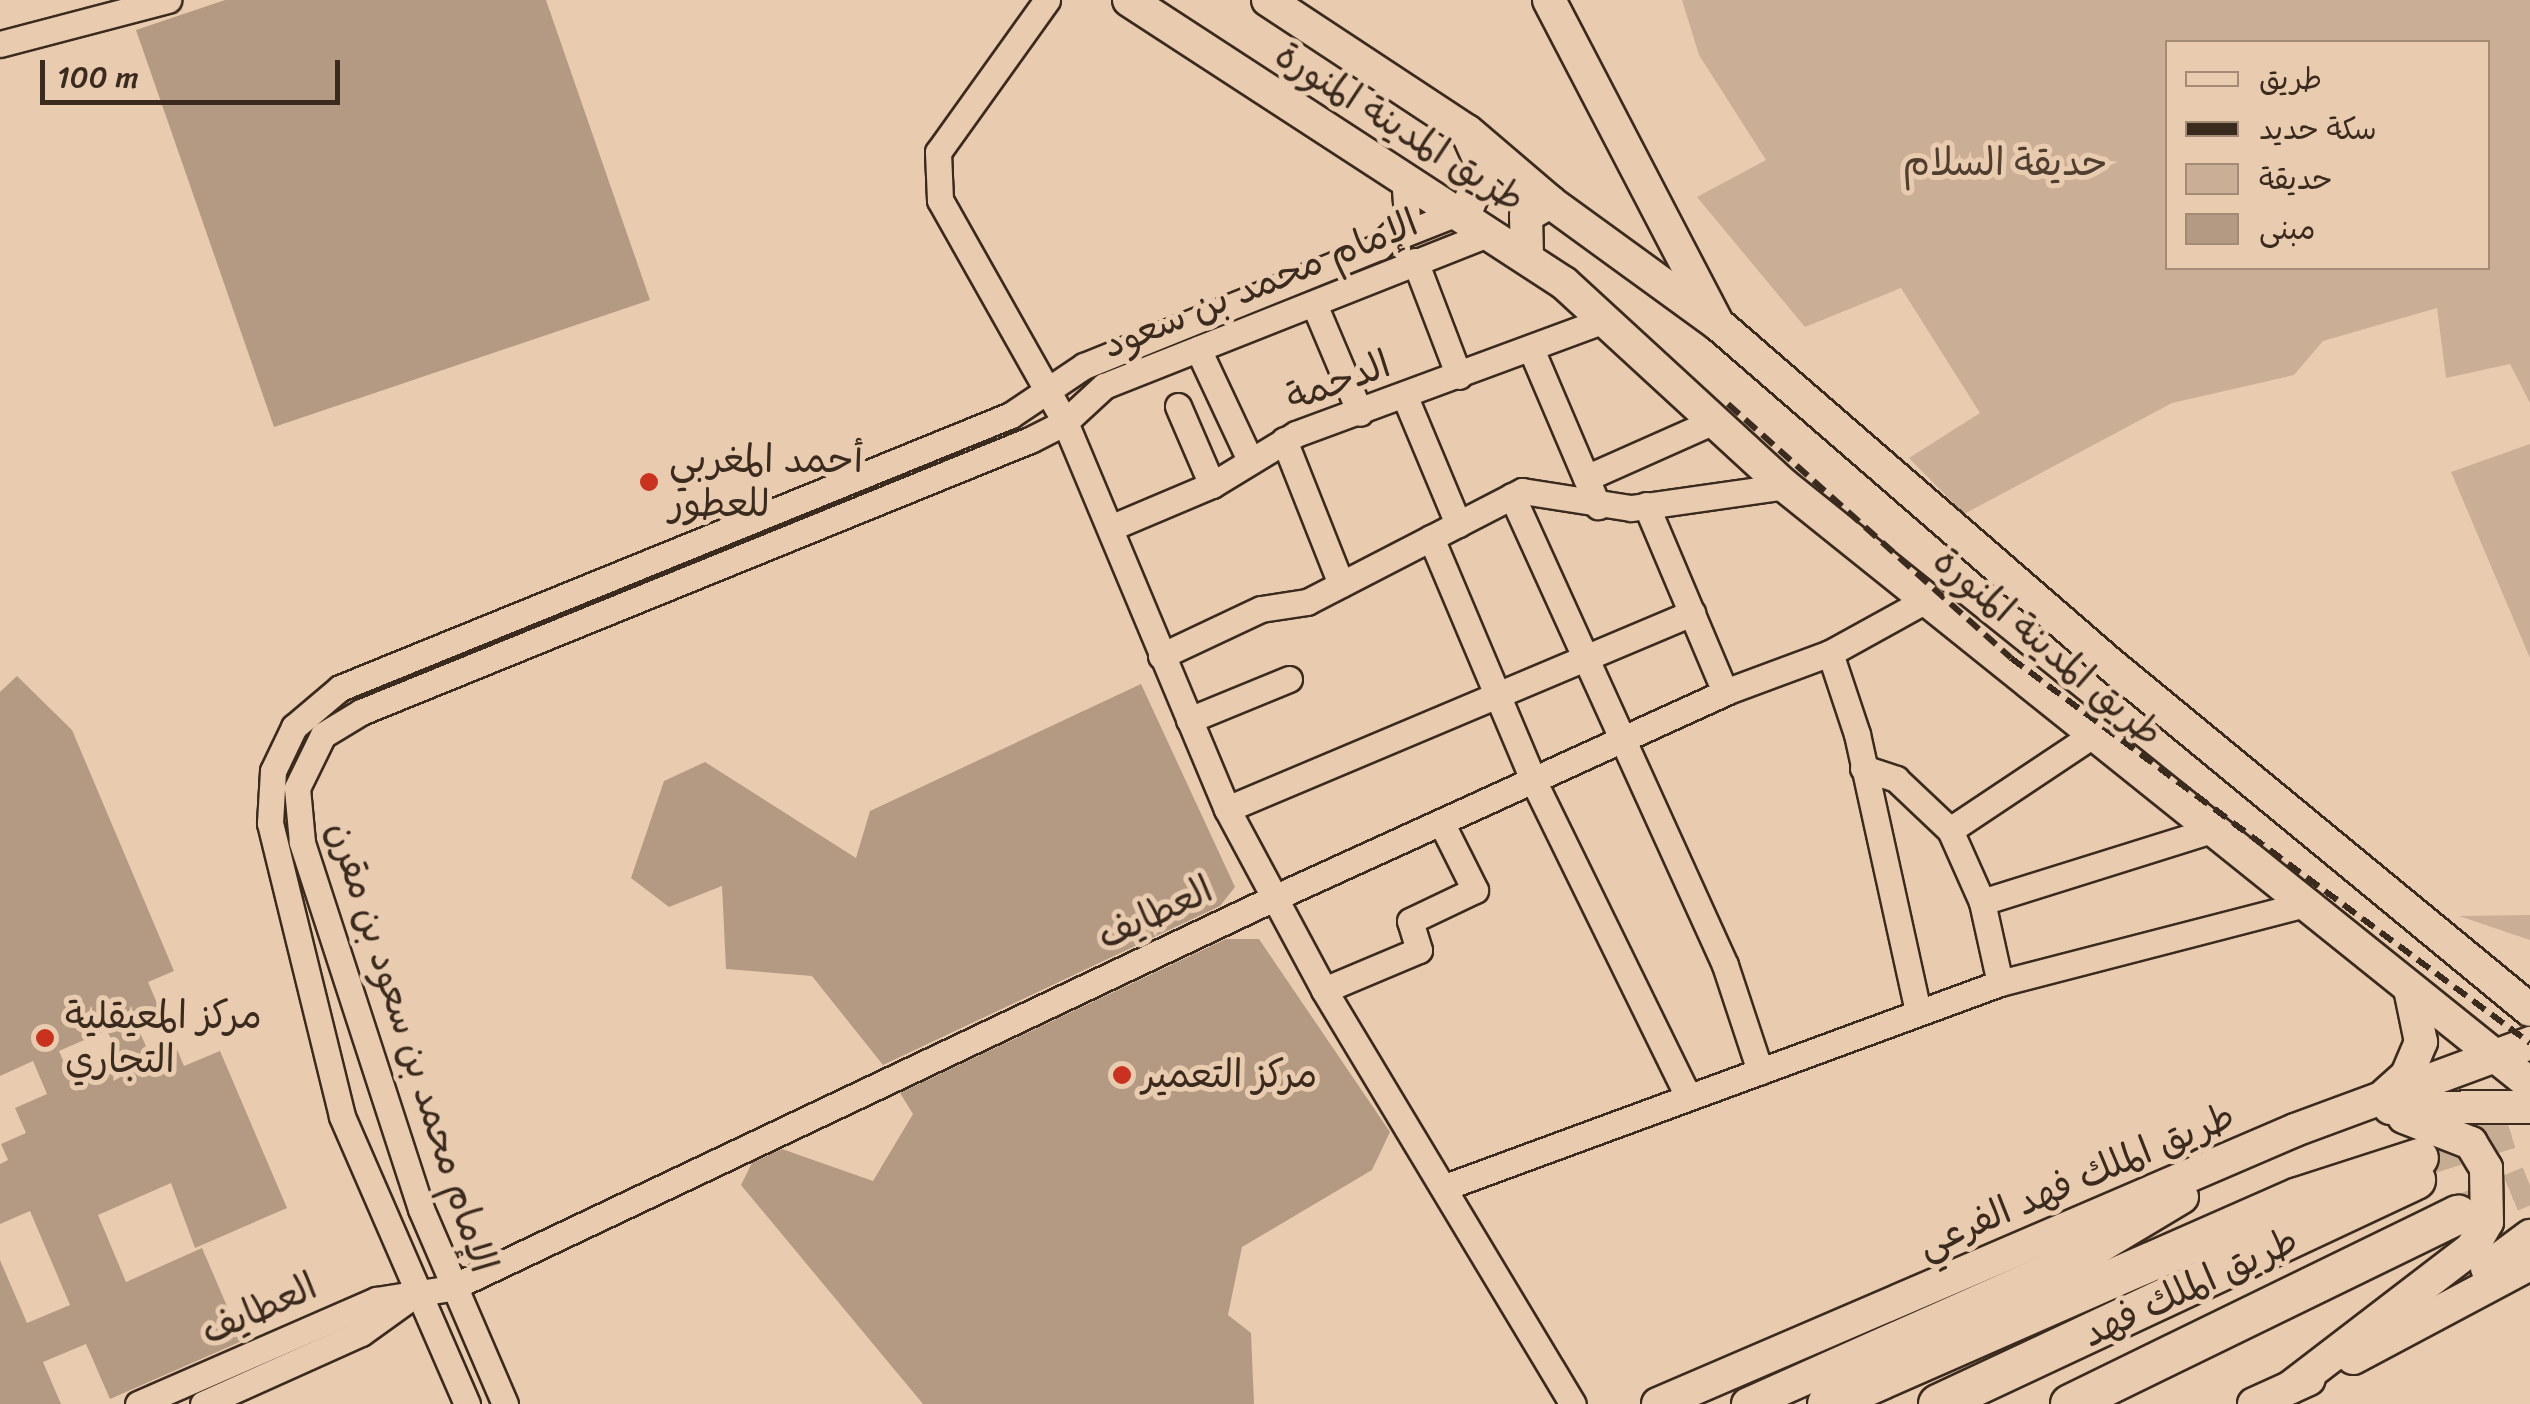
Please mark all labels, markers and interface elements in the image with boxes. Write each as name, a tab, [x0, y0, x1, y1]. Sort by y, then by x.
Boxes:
street label: طريق المدينة المنورة	[1267, 32, 1533, 222]
scale bar	[45, 40, 345, 102]
legend	[2165, 40, 2490, 270]
text: 100 m	[57, 50, 139, 104]
text: طريق	[2259, 52, 2322, 106]
text: سكة حديد	[2259, 102, 2377, 156]
park label: حديقة السلام	[1903, 140, 2107, 186]
text: حديقة	[2259, 152, 2333, 206]
street label: الإمام محمد بن سعود	[1096, 200, 1424, 368]
text: مبنى	[2259, 202, 2315, 256]
street label: الدحمة	[1280, 341, 1396, 421]
place label: أحمد المغربي للعطور	[669, 437, 863, 526]
marker: أحمد المغربي للعطور	[638, 471, 660, 493]
street label: طريق المدينة المنورة	[1924, 538, 2172, 756]
street label: الإمام محمد بن سعود بن مقرن	[317, 816, 507, 1278]
street label: العطايف	[1090, 867, 1220, 959]
place label: مركز المعيقلية التجاري	[65, 993, 262, 1082]
marker: مركز المعيقلية التجاري	[34, 1027, 56, 1049]
place label: مركز التعمير	[1142, 1052, 1317, 1098]
marker: مركز التعمير	[1111, 1064, 1133, 1086]
street label: طريق الملك فهد الفرعي	[1911, 1093, 2241, 1267]
street label: طريق الملك فهد	[2075, 1217, 2305, 1357]
street label: العطايف	[194, 1263, 324, 1355]

